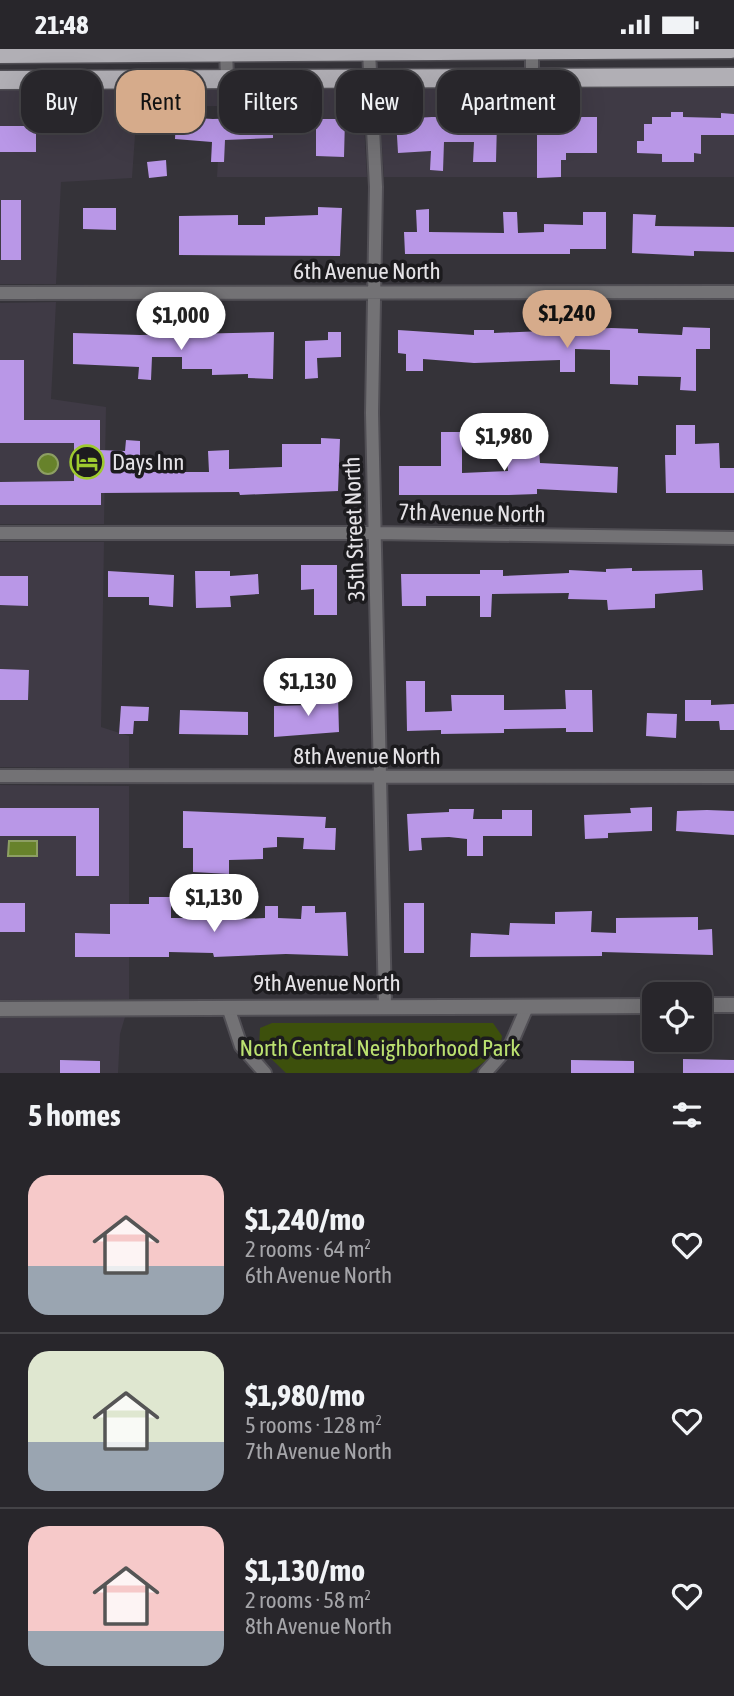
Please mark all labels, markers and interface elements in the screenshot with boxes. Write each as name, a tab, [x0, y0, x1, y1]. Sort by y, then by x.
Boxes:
text: 21:48	[35, 10, 89, 40]
chip: Buy	[21, 70, 102, 133]
chip: Rent	[116, 70, 205, 133]
chip: Filters	[219, 70, 322, 133]
chip: New	[336, 70, 423, 133]
chip: Apartment	[437, 70, 580, 133]
street label: 6th Avenue North	[293, 258, 441, 284]
pin: $1,240	[510, 291, 624, 350]
pin: $1,000	[124, 293, 238, 352]
text: $1,240	[539, 300, 596, 326]
text: $1,000	[153, 302, 210, 328]
pin: $1,980	[447, 413, 561, 473]
text: $1,980	[476, 423, 533, 449]
hotel icon: Days Inn	[68, 443, 106, 481]
place label: Days Inn	[112, 449, 185, 475]
street label: 35th Street North	[338, 456, 370, 602]
street label: 7th Avenue North	[398, 499, 546, 527]
pin: $1,130	[251, 659, 365, 718]
text: $1,130	[280, 668, 337, 694]
street label: 8th Avenue North	[293, 743, 441, 769]
pin: $1,130	[157, 875, 271, 934]
text: $1,130	[186, 884, 243, 910]
street label: 9th Avenue North	[253, 970, 401, 996]
map controls	[642, 982, 712, 1052]
button: locate	[642, 982, 712, 1052]
park label: North Central Neighborhood Park	[240, 1035, 520, 1061]
icon: filters	[668, 1096, 706, 1134]
text: 5 homes	[28, 1098, 121, 1132]
text: $1,240/mo	[245, 1202, 365, 1236]
icon: home	[84, 1203, 168, 1287]
icon: heart	[668, 1226, 706, 1264]
text: 2 rooms · 64 m²	[245, 1236, 371, 1262]
text: 6th Avenue North	[245, 1262, 392, 1288]
text: $1,980/mo	[245, 1378, 365, 1412]
icon: home	[84, 1379, 168, 1463]
icon: heart	[668, 1402, 706, 1440]
text: 5 rooms · 128 m²	[245, 1412, 382, 1438]
text: 7th Avenue North	[245, 1438, 392, 1464]
text: $1,130/mo	[245, 1553, 365, 1587]
icon: home	[84, 1554, 168, 1638]
icon: heart	[668, 1577, 706, 1615]
text: 2 rooms · 58 m²	[245, 1587, 371, 1613]
text: 8th Avenue North	[245, 1613, 392, 1639]

